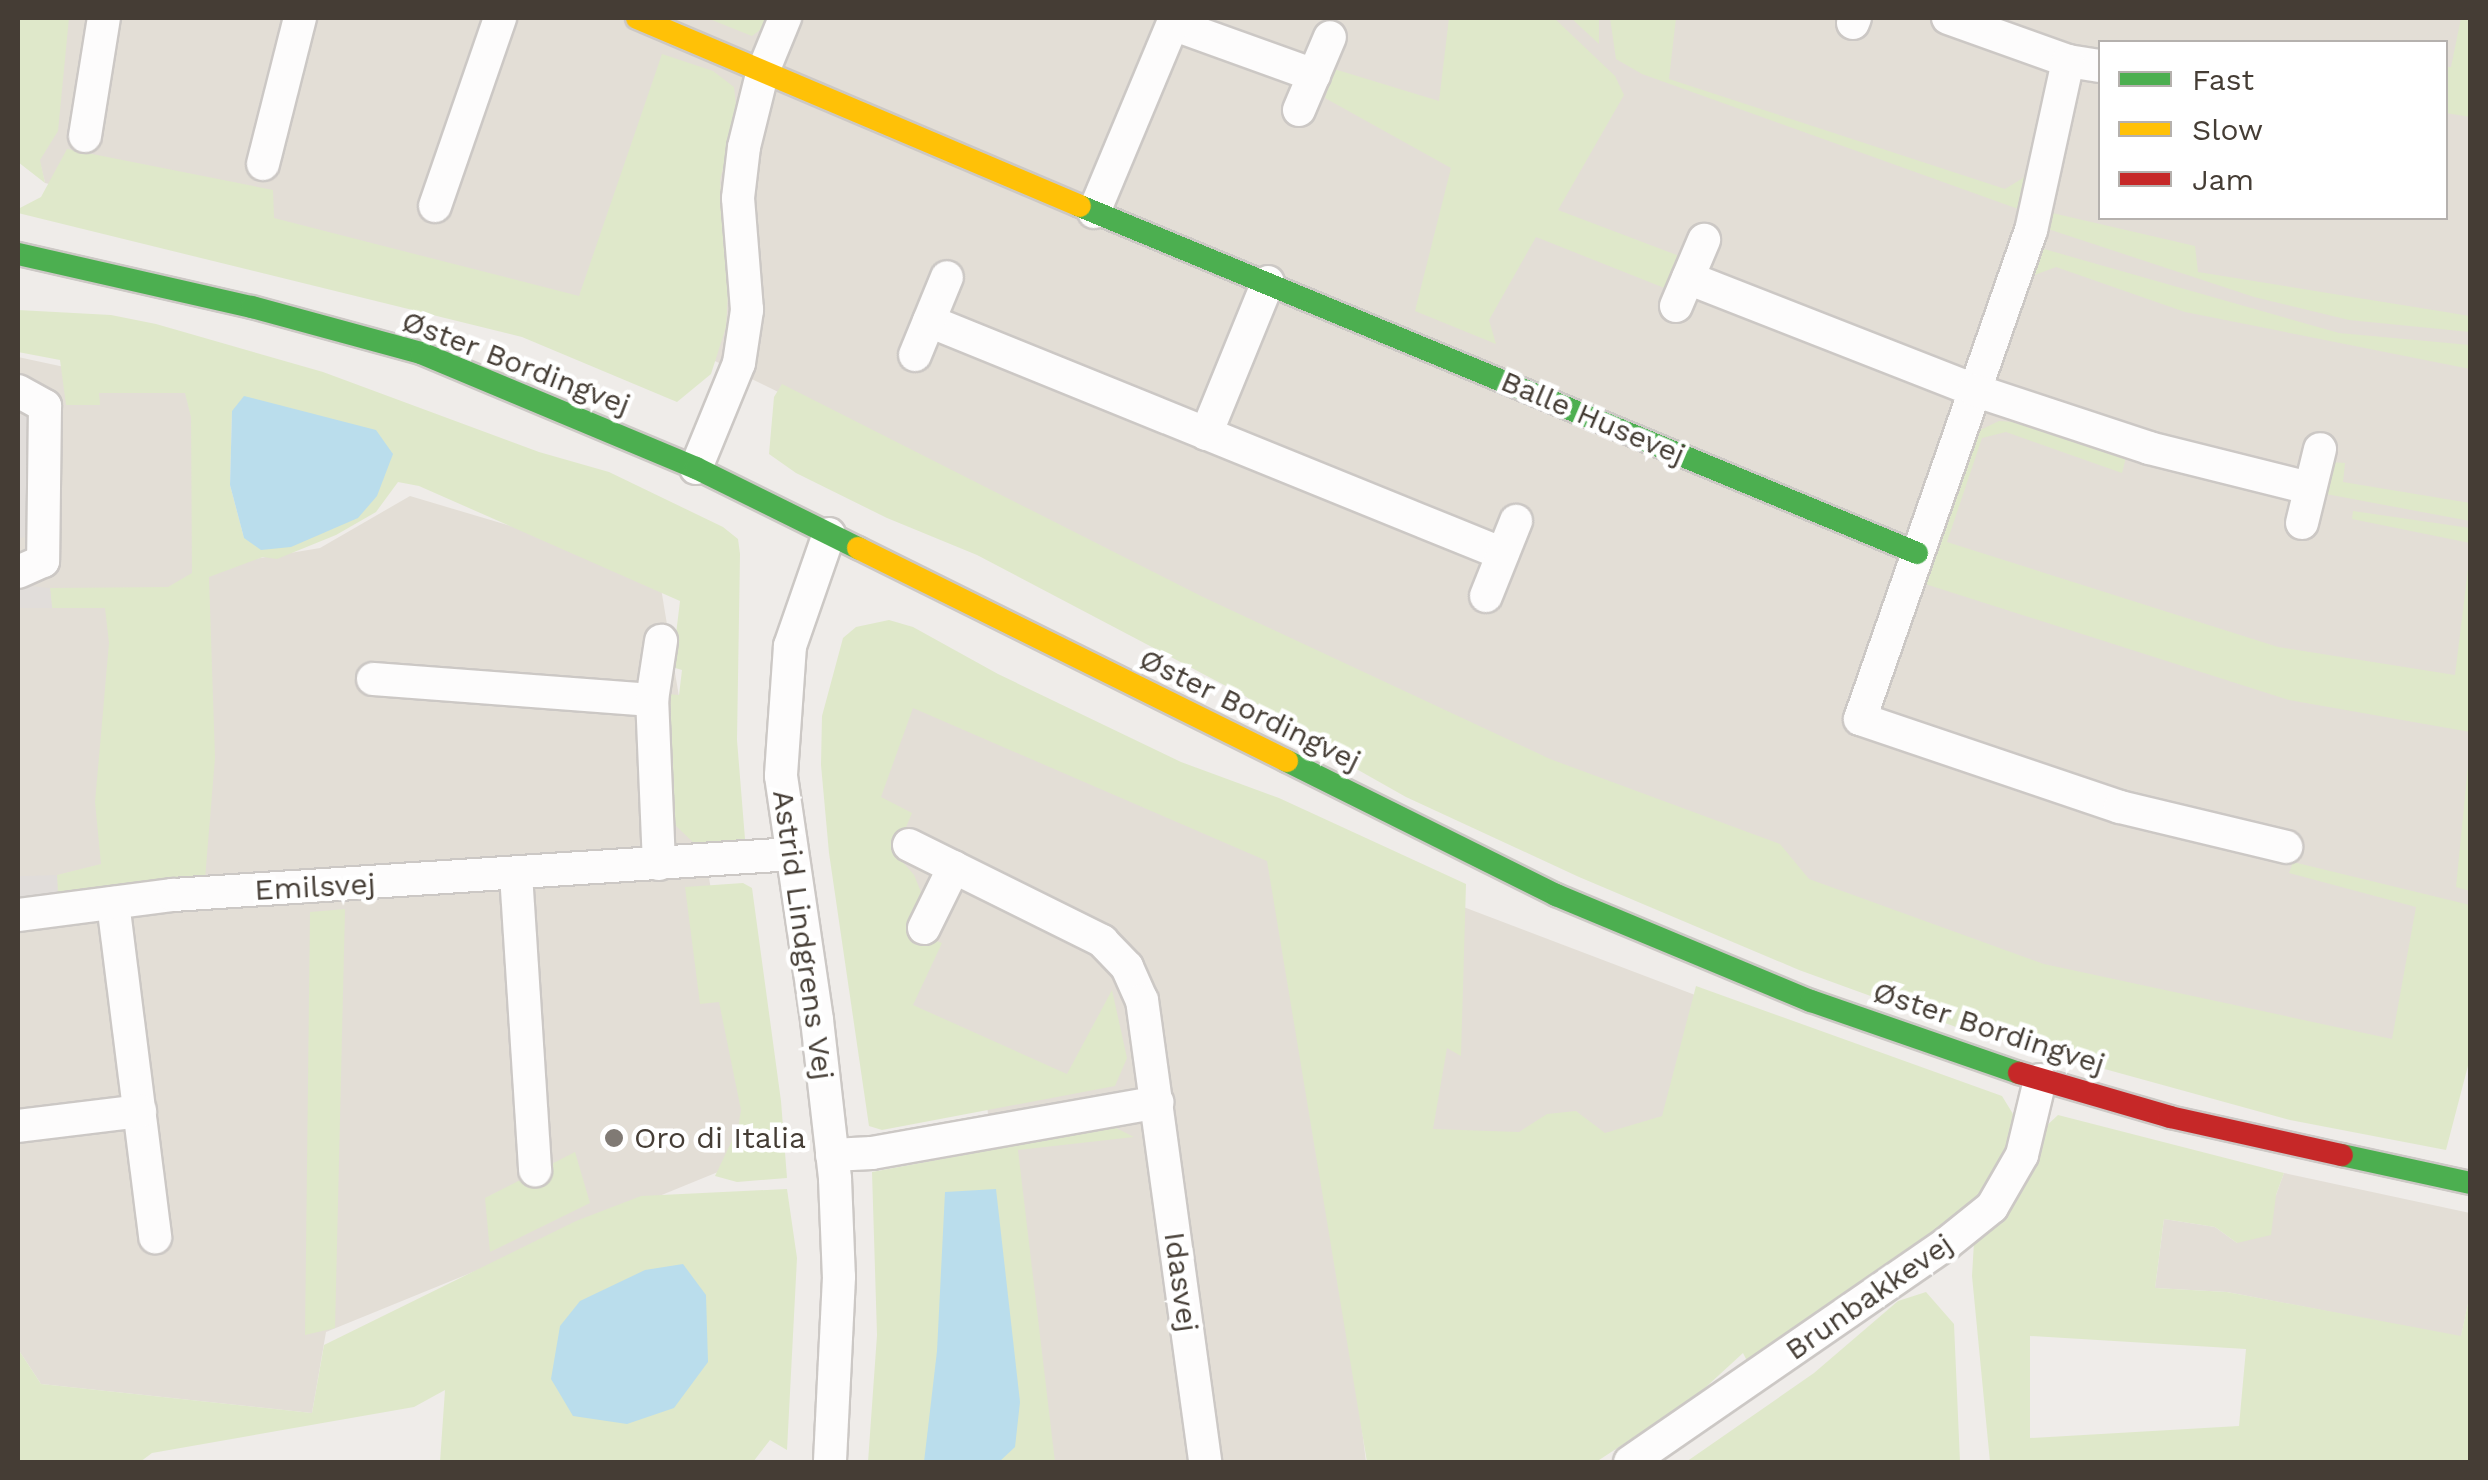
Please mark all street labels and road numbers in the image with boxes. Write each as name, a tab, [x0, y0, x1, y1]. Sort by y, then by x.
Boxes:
street label: Øster Bordingvej	[397, 303, 635, 423]
street label: Balle Husevej	[1496, 363, 1690, 473]
street label: Øster Bordingvej	[1133, 641, 1367, 779]
street label: Astrid Lindgrens Vej	[765, 787, 841, 1083]
street label: Emilsvej	[254, 866, 376, 908]
street label: Øster Bordingvej	[1868, 973, 2110, 1083]
street label: Brunbakkevej	[1778, 1226, 1960, 1368]
street label: Idasvej	[1156, 1230, 1206, 1334]

